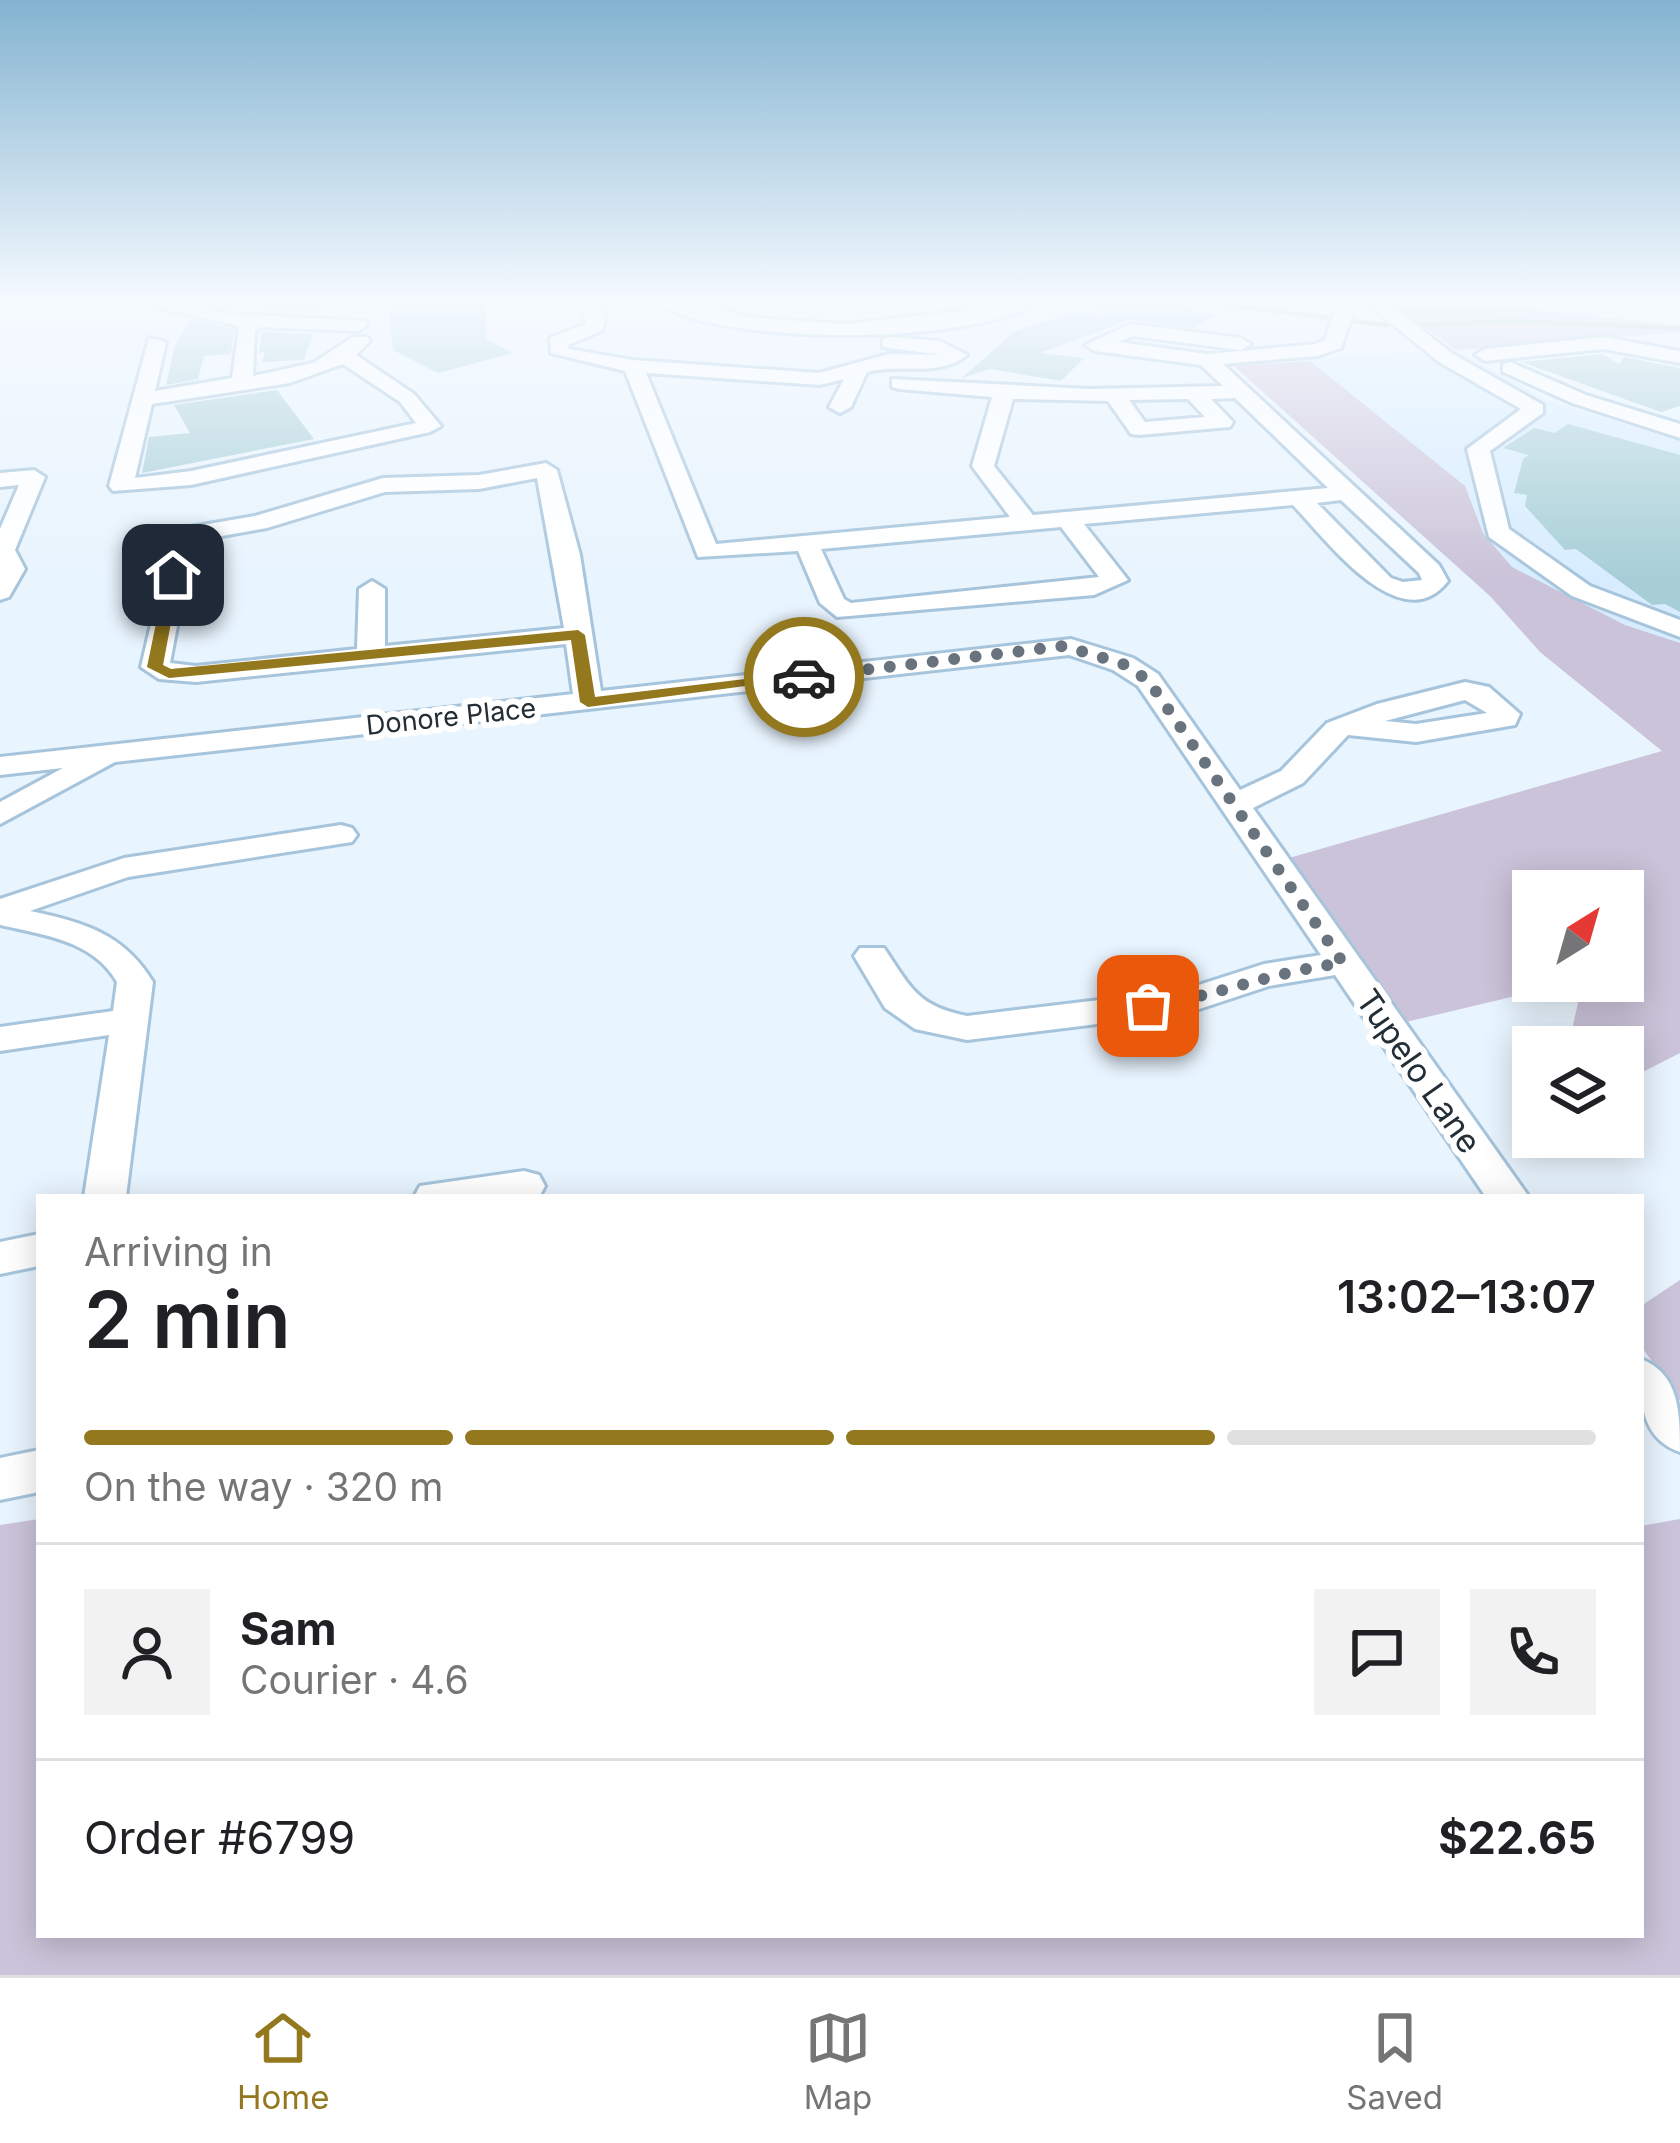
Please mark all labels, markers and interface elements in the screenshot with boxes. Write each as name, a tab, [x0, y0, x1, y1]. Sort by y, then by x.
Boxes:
pin	[122, 524, 224, 626]
icon: home	[140, 542, 206, 608]
courier	[744, 617, 864, 737]
icon: car	[771, 644, 837, 710]
street label: Donore Place	[364, 691, 538, 742]
north arrow	[1512, 870, 1644, 1002]
map controls	[1512, 870, 1644, 1158]
pin	[1097, 955, 1199, 1057]
icon: bag	[1115, 973, 1181, 1039]
street label: Tupelo Lane	[1348, 981, 1490, 1161]
button: layers	[1512, 1026, 1644, 1158]
text: Arriving in	[84, 1228, 273, 1275]
text: 13:02–13:07	[1337, 1269, 1596, 1324]
text: 2 min	[84, 1272, 291, 1367]
text: On the way · 320 m	[84, 1463, 443, 1510]
button: person	[84, 1589, 210, 1715]
button: chat	[1314, 1589, 1440, 1715]
button: phone	[1470, 1589, 1596, 1715]
text: Sam	[240, 1601, 337, 1656]
text: Courier · 4.6	[240, 1656, 469, 1703]
text: Order #6799	[84, 1810, 355, 1865]
text: $22.65	[1438, 1810, 1596, 1865]
tab: Home	[237, 2005, 330, 2117]
tab: Map	[804, 2005, 872, 2117]
tab: Saved	[1346, 2005, 1443, 2117]

